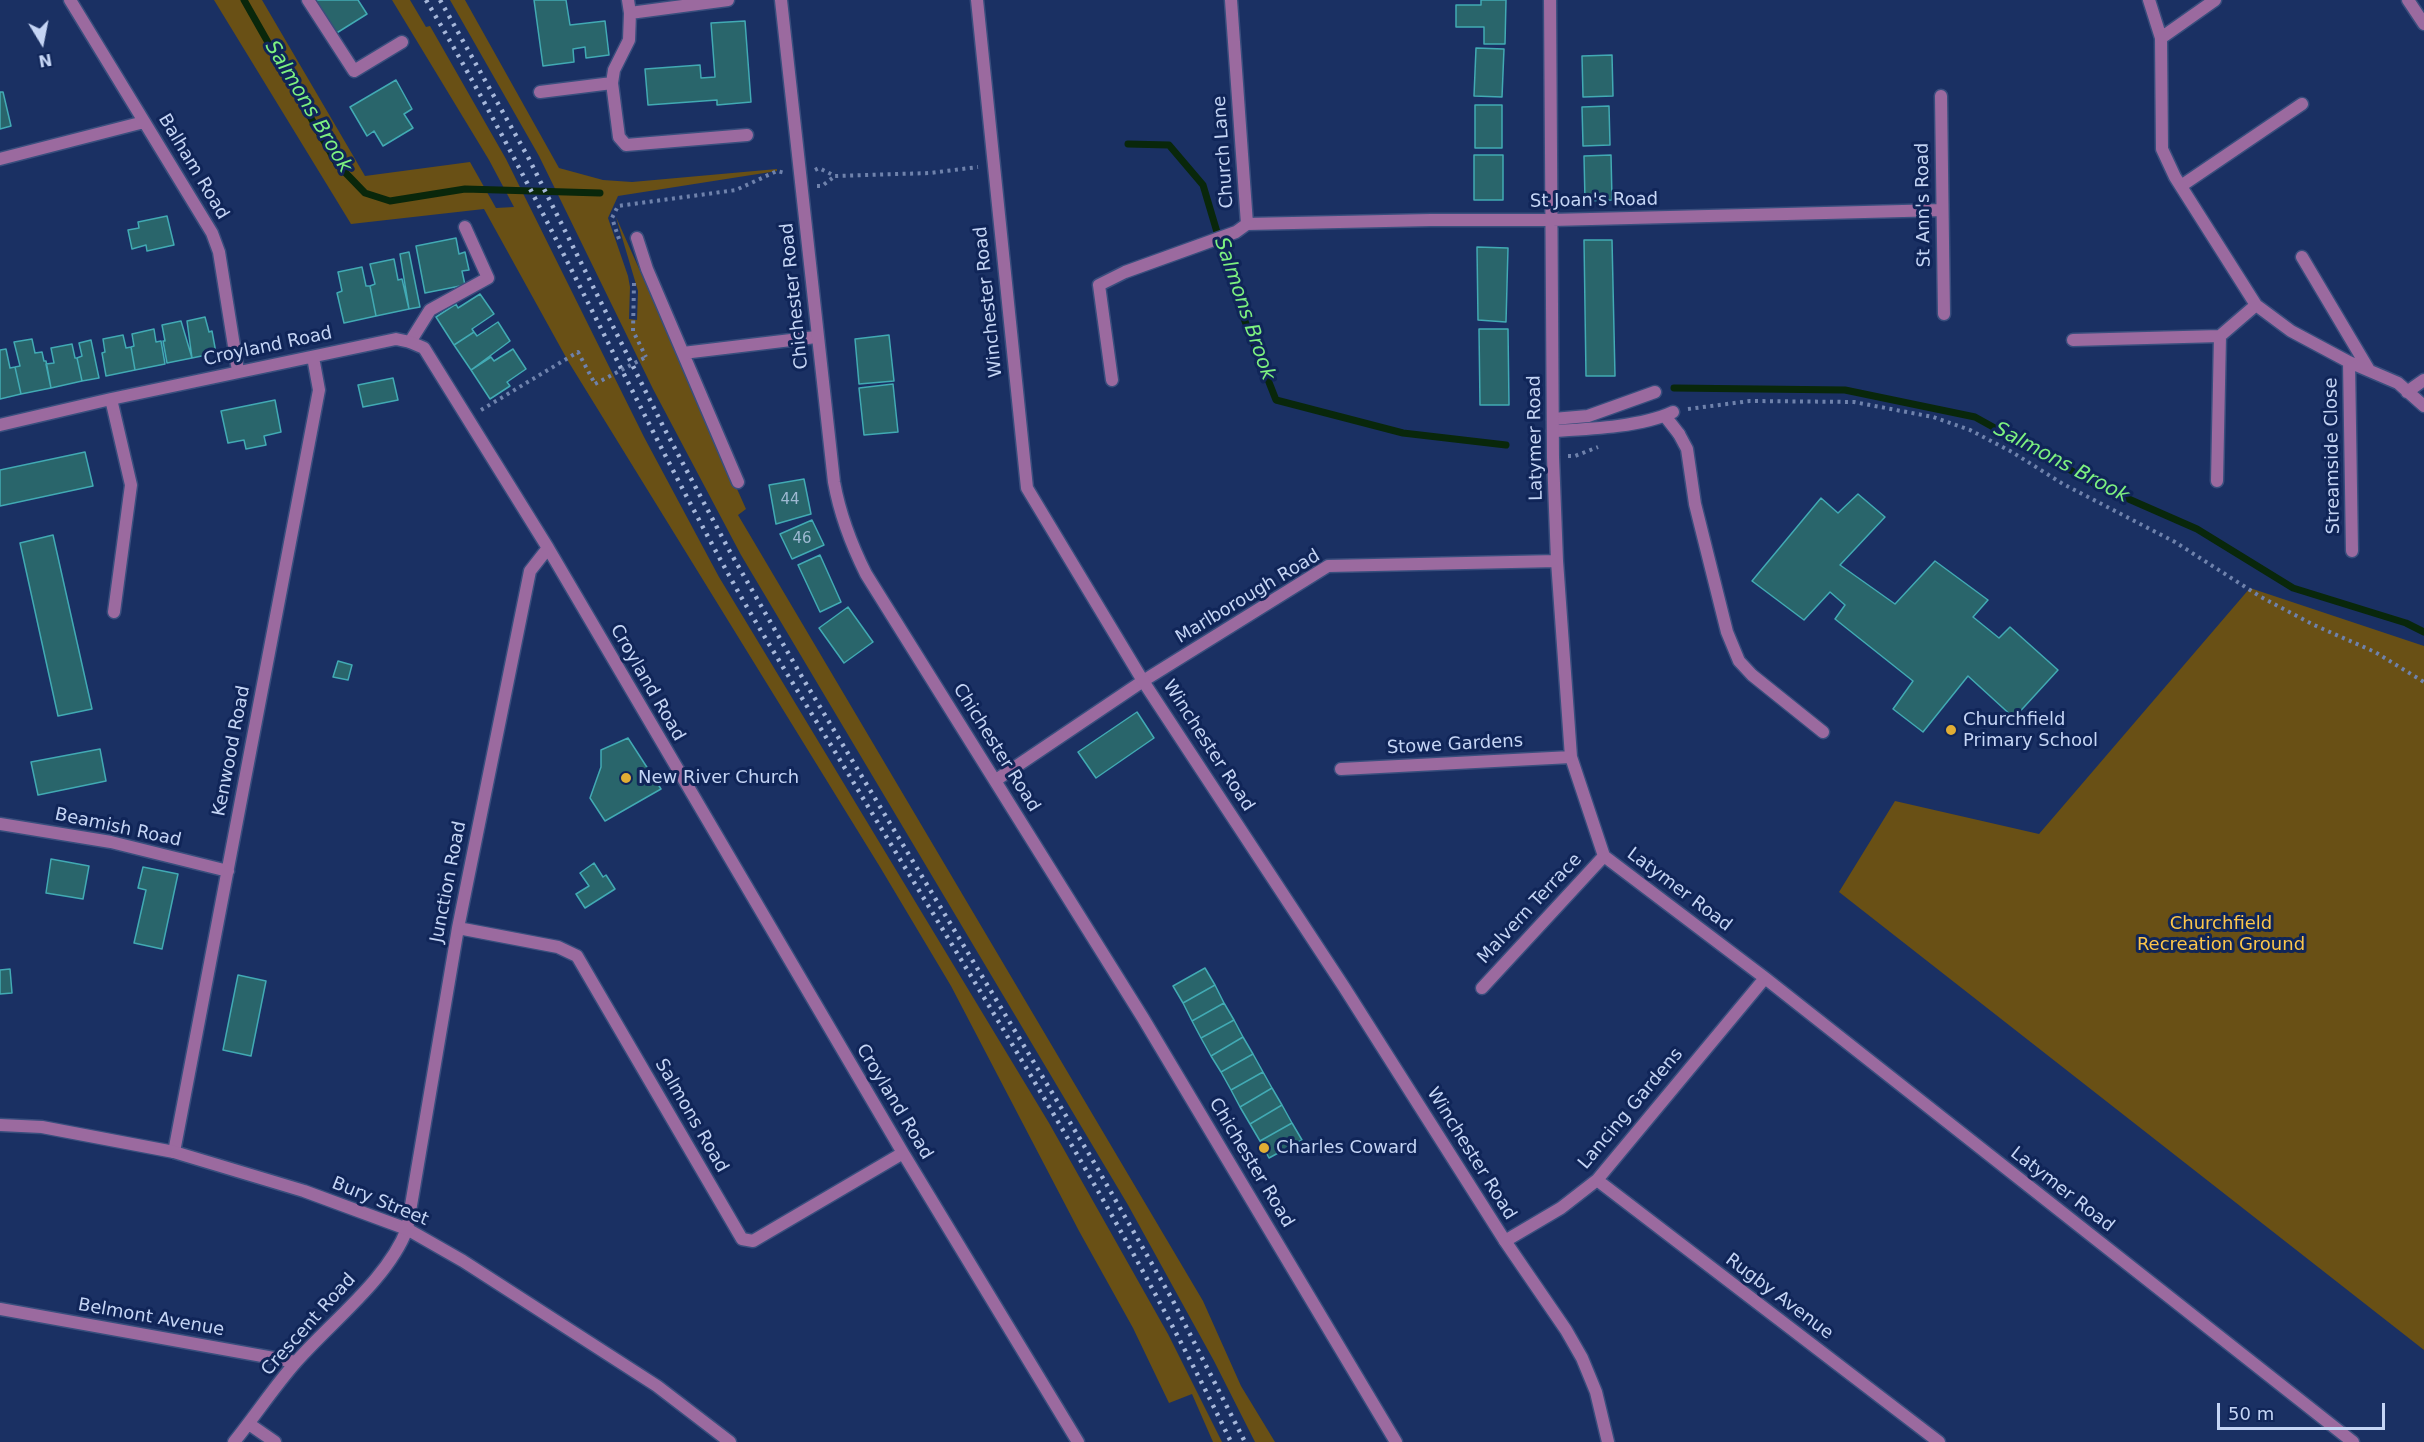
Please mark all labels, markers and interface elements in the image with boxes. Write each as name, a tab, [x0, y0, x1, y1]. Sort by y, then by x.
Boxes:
north arrow	[12, 12, 72, 72]
water label: Salmons Brook	[259, 37, 357, 177]
text: N	[37, 50, 53, 71]
street label: Church Lane	[1209, 95, 1239, 209]
street label: Balham Road	[153, 110, 233, 224]
street label: St Ann's Road	[1912, 143, 1936, 267]
street label: St Joan's Road	[1530, 189, 1658, 213]
street label: Chichester Road	[777, 222, 813, 370]
street label: Winchester Road	[970, 225, 1008, 379]
water label: Salmons Brook	[1208, 234, 1280, 384]
street label: Croyland Road	[202, 323, 334, 371]
street label: Latymer Road	[1524, 375, 1548, 501]
street label: Streamside Close	[2321, 377, 2345, 535]
water label: Salmons Brook	[1989, 417, 2133, 509]
house number: 44	[780, 491, 800, 509]
house number: 46	[792, 530, 812, 548]
street label: Marlborough Road	[1172, 545, 1324, 649]
street label: Croyland Road	[605, 621, 689, 745]
street label: Winchester Road	[1158, 676, 1258, 816]
street label: Chichester Road	[948, 680, 1044, 816]
street label: Kenwood Road	[209, 684, 255, 818]
place label: Churchfield Primary School	[1963, 709, 2098, 752]
marker: Churchfield Primary School	[1944, 723, 1958, 737]
street label: Stowe Gardens	[1386, 731, 1524, 759]
place label: New River Church	[638, 767, 799, 789]
marker: New River Church	[619, 771, 633, 785]
street label: Beamish Road	[53, 804, 183, 852]
street label: Junction Road	[427, 819, 471, 945]
street label: Latymer Road	[1622, 844, 1736, 936]
street label: Malvern Terrace	[1473, 849, 1587, 969]
park label: Churchfield Recreation Ground	[2137, 913, 2305, 956]
street label: Croyland Road	[851, 1040, 937, 1164]
street label: Lancing Gardens	[1574, 1044, 1688, 1174]
street label: Salmons Road	[650, 1055, 732, 1177]
street label: Winchester Road	[1422, 1084, 1520, 1224]
street label: Chichester Road	[1204, 1094, 1298, 1232]
place label: Charles Coward	[1276, 1137, 1417, 1159]
marker: Charles Coward	[1257, 1141, 1271, 1155]
street label: Latymer Road	[2006, 1143, 2118, 1237]
street label: Bury Street	[329, 1173, 431, 1231]
street label: Rugby Avenue	[1721, 1249, 1837, 1345]
street label: Crescent Road	[257, 1269, 361, 1381]
street label: Belmont Avenue	[76, 1295, 226, 1341]
scale bar	[2220, 1391, 2388, 1429]
text: 50 m	[2228, 1403, 2274, 1424]

